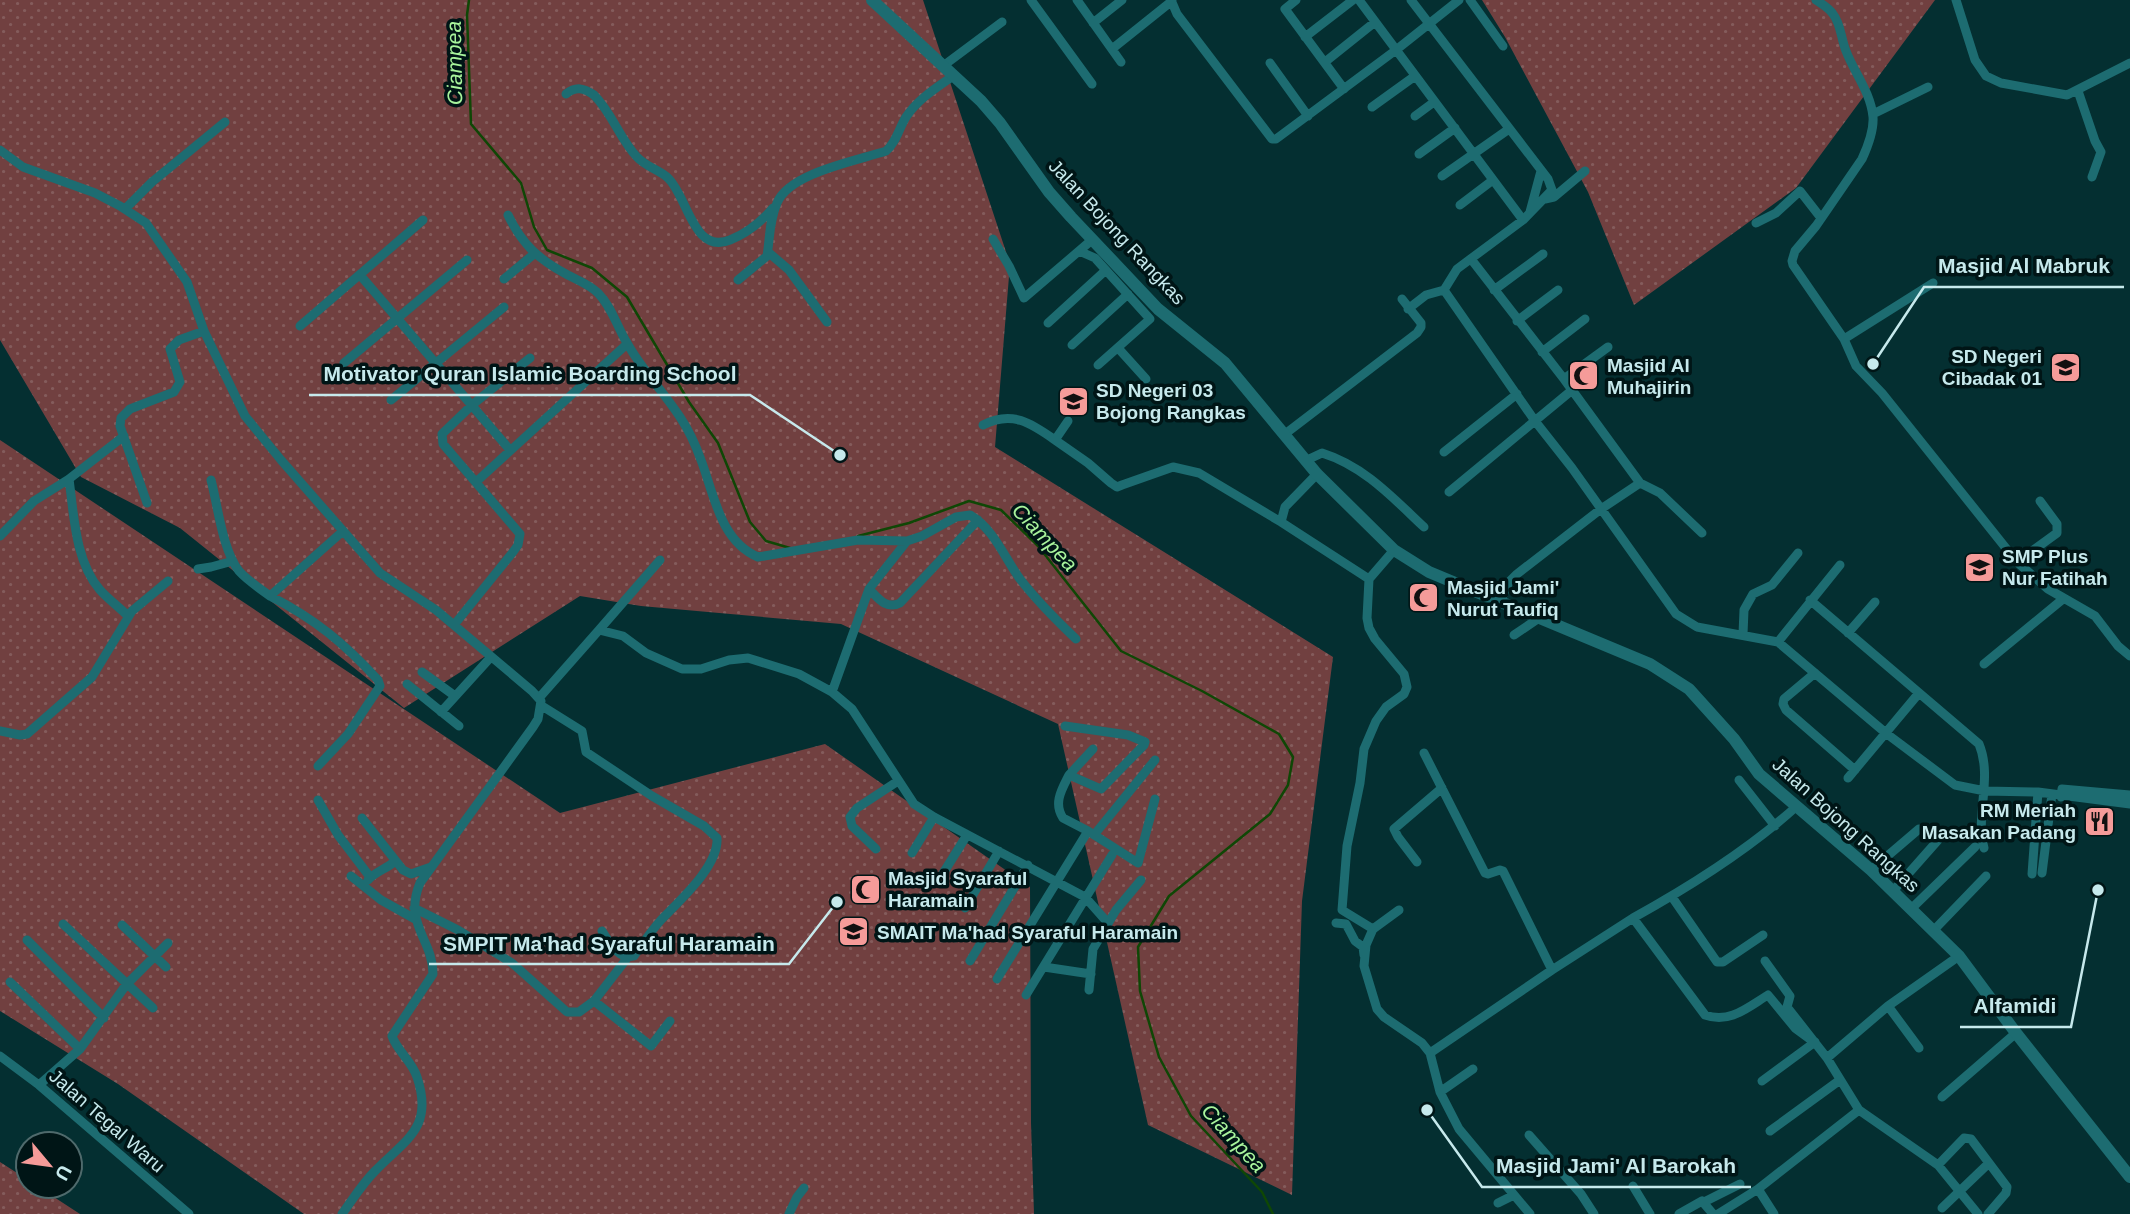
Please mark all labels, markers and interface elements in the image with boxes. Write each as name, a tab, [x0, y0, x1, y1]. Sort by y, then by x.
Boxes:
water label: Ciampea	[442, 21, 466, 105]
street label: Jalan Bojong Rangkas	[1044, 155, 1190, 309]
callout: Masjid Al Mabruk	[1924, 245, 2124, 287]
text: Masjid Al Mabruk	[1938, 254, 2110, 277]
place label: SD Negeri Cibadak 01	[1942, 346, 2042, 389]
school or university icon: SD Negeri Cibadak 01	[2048, 350, 2082, 384]
callout: Motivator Quran Islamic Boarding School	[309, 353, 750, 395]
place label: Masjid Al Muhajirin	[1607, 355, 1691, 398]
mosque icon: Masjid Al Muhajirin	[1567, 359, 1601, 393]
text: Motivator Quran Islamic Boarding School	[323, 362, 737, 385]
place label: SD Negeri 03 Bojong Rangkas	[1096, 380, 1246, 423]
school or university icon: SD Negeri 03 Bojong Rangkas	[1056, 384, 1090, 418]
water label: Ciampea	[1008, 498, 1082, 576]
place label: SMP Plus Nur Fatihah	[2002, 546, 2108, 589]
school or university icon: SMP Plus Nur Fatihah	[1962, 550, 1996, 584]
place label: Masjid Jami' Nurut Taufiq	[1447, 577, 1559, 620]
mosque icon: Masjid Jami' Nurut Taufiq	[1407, 581, 1441, 615]
street label: Jalan Bojong Rangkas	[1768, 754, 1924, 896]
place label: RM Meriah Masakan Padang	[1922, 800, 2076, 843]
restaurant icon: RM Meriah Masakan Padang	[2082, 804, 2116, 838]
place label: Masjid Syaraful Haramain	[888, 868, 1027, 911]
mosque icon: Masjid Syaraful Haramain	[848, 872, 882, 906]
school or university icon: SMAIT Ma'had Syaraful Haramain	[837, 915, 871, 949]
callout: SMPIT Ma'had Syaraful Haramain	[429, 922, 789, 964]
place label: SMAIT Ma'had Syaraful Haramain	[877, 922, 1178, 943]
text: SMPIT Ma'had Syaraful Haramain	[443, 932, 775, 955]
callout: Alfamidi	[1960, 985, 2071, 1027]
text: Alfamidi	[1974, 994, 2056, 1017]
street label: Jalan Tegal Waru	[45, 1065, 169, 1177]
water label: Ciampea	[1197, 1099, 1271, 1177]
north arrow	[14, 1130, 84, 1200]
callout: Masjid Jami' Al Barokah	[1482, 1145, 1751, 1187]
text: Masjid Jami' Al Barokah	[1496, 1154, 1736, 1177]
text: U	[51, 1162, 76, 1184]

